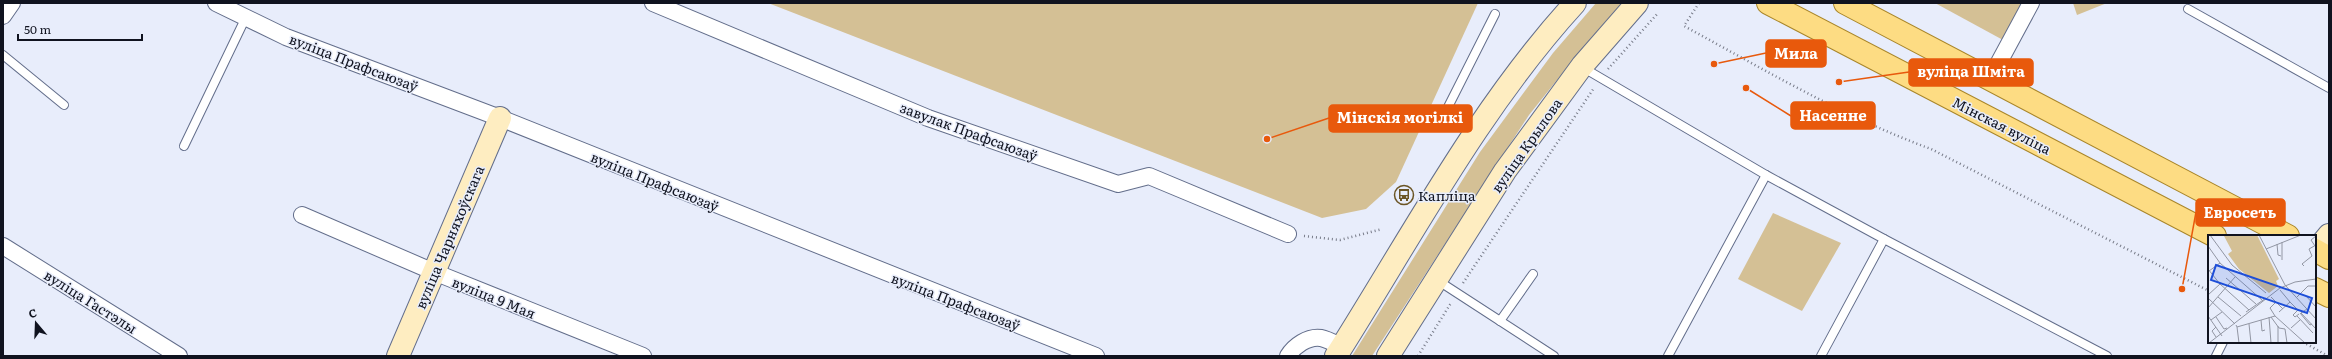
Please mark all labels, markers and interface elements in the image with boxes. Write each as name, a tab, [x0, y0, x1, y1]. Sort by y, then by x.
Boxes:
scale bar	[18, 16, 142, 42]
text: 50 m	[24, 20, 51, 38]
street label: вуліца Прафсаюзаў	[287, 28, 422, 96]
callout: Мила	[1766, 40, 1826, 67]
text: Мила	[1774, 41, 1818, 64]
callout: вуліца Шміта	[1909, 59, 2033, 86]
text: вуліца Шміта	[1917, 59, 2025, 82]
street label: Мінская вуліца	[1949, 92, 2055, 159]
street label: вуліца Крылова	[1486, 93, 1566, 196]
street label: завулак Прафсаюзаў	[897, 97, 1042, 166]
callout: Насенне	[1791, 102, 1875, 129]
text: Насенне	[1799, 103, 1867, 126]
callout: Мінскія могілкі	[1329, 105, 1472, 132]
text: Мінскія могілкі	[1337, 105, 1464, 128]
street label: вуліца Прафсаюзаў	[588, 146, 723, 216]
street label: вуліца Чарняхоўскага	[410, 162, 489, 312]
bus stop icon: Капліца	[1393, 184, 1415, 206]
place label: Капліца	[1418, 185, 1476, 205]
callout: Евросеть	[2196, 199, 2285, 226]
text: Евросеть	[2204, 200, 2277, 223]
inset map	[2208, 235, 2316, 343]
street label: вуліца Гастэлы	[41, 264, 141, 338]
street label: вуліца Прафсаюзаў	[889, 267, 1024, 335]
street label: вуліца 9 Мая	[449, 271, 539, 323]
north arrow	[16, 303, 56, 343]
text: С	[26, 304, 39, 321]

